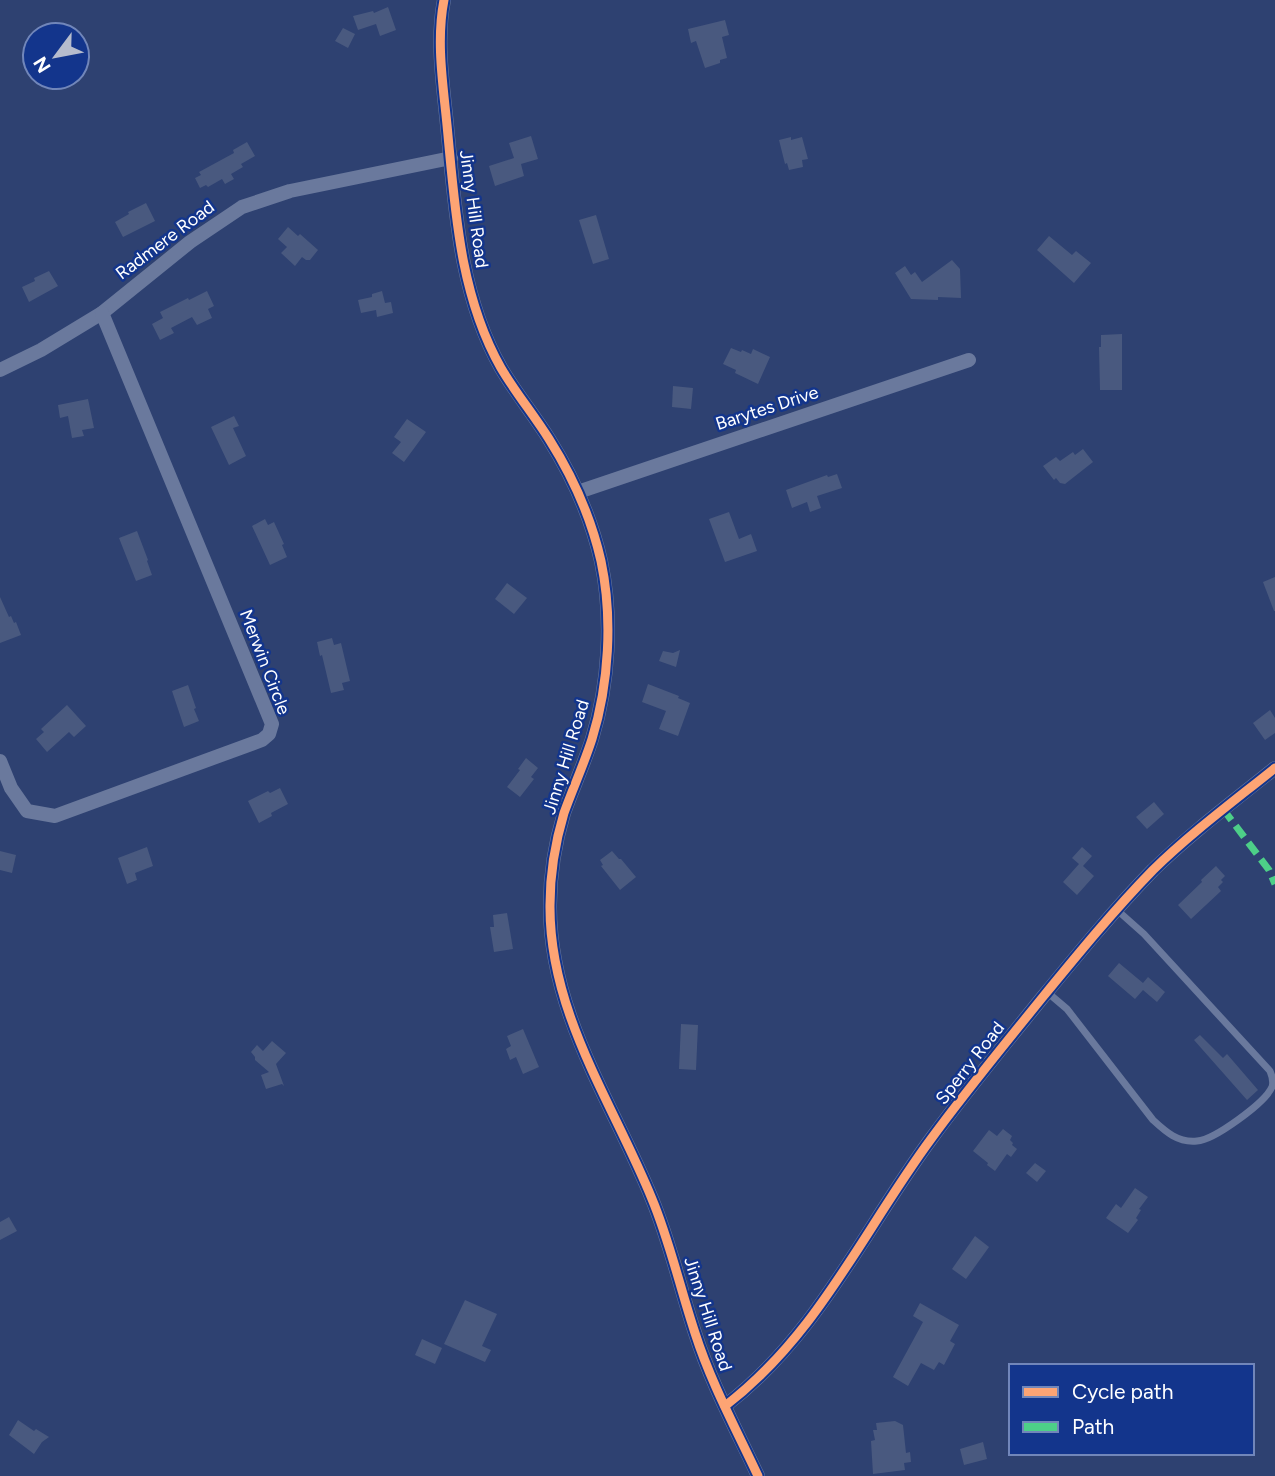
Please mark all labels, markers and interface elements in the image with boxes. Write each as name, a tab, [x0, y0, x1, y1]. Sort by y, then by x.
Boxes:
north arrow	[21, 21, 91, 91]
text: N	[28, 52, 56, 77]
street label: Jinny Hill Road	[455, 149, 493, 269]
street label: Radmere Road	[111, 196, 219, 284]
street label: Barytes Drive	[713, 381, 821, 435]
street label: Merwin Circle	[235, 606, 295, 718]
street label: Jinny Hill Road	[538, 697, 594, 817]
street label: Sperry Road	[931, 1017, 1009, 1109]
street label: Jinny Hill Road	[679, 1254, 737, 1374]
legend	[1009, 1364, 1254, 1455]
text: Cycle path	[1072, 1379, 1173, 1404]
text: Path	[1072, 1414, 1114, 1439]

